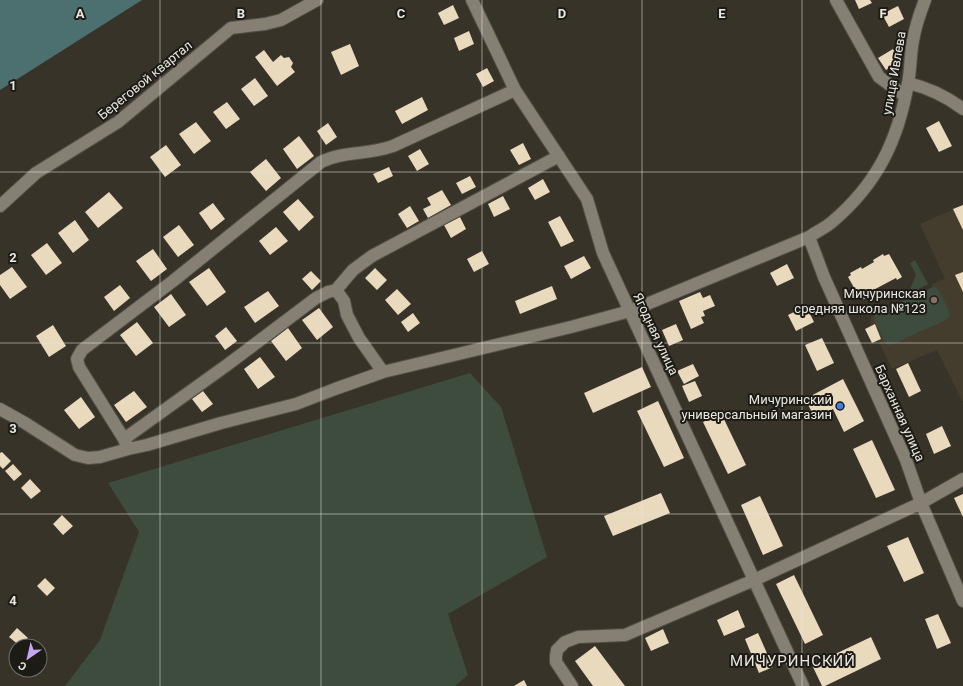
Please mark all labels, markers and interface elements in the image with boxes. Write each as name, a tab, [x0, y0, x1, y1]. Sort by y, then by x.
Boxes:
text: A	[76, 6, 85, 21]
text: B	[237, 6, 245, 21]
text: C	[397, 6, 406, 21]
text: D	[558, 6, 566, 21]
text: E	[718, 6, 726, 21]
text: F	[879, 6, 887, 21]
street label: улица Ивлева	[879, 30, 909, 116]
street label: Береговой квартал	[95, 37, 195, 123]
text: 1	[9, 78, 17, 93]
text: 2	[9, 250, 17, 265]
place label: Мичуринская средняя школа №123	[794, 286, 926, 316]
street label: Ягодная улица	[630, 290, 682, 378]
marker: Мичуринская средняя школа №123	[929, 295, 939, 305]
street label: Барханная улица	[872, 362, 928, 464]
place label: Мичуринский универсальный магазин	[682, 392, 832, 422]
marker: Мичуринский универсальный магазин	[835, 401, 845, 411]
text: 3	[9, 421, 17, 436]
text: 4	[9, 593, 17, 608]
north arrow	[8, 638, 48, 678]
district label: МИЧУРИНСКИЙ	[730, 652, 856, 670]
text: С	[16, 658, 29, 673]

